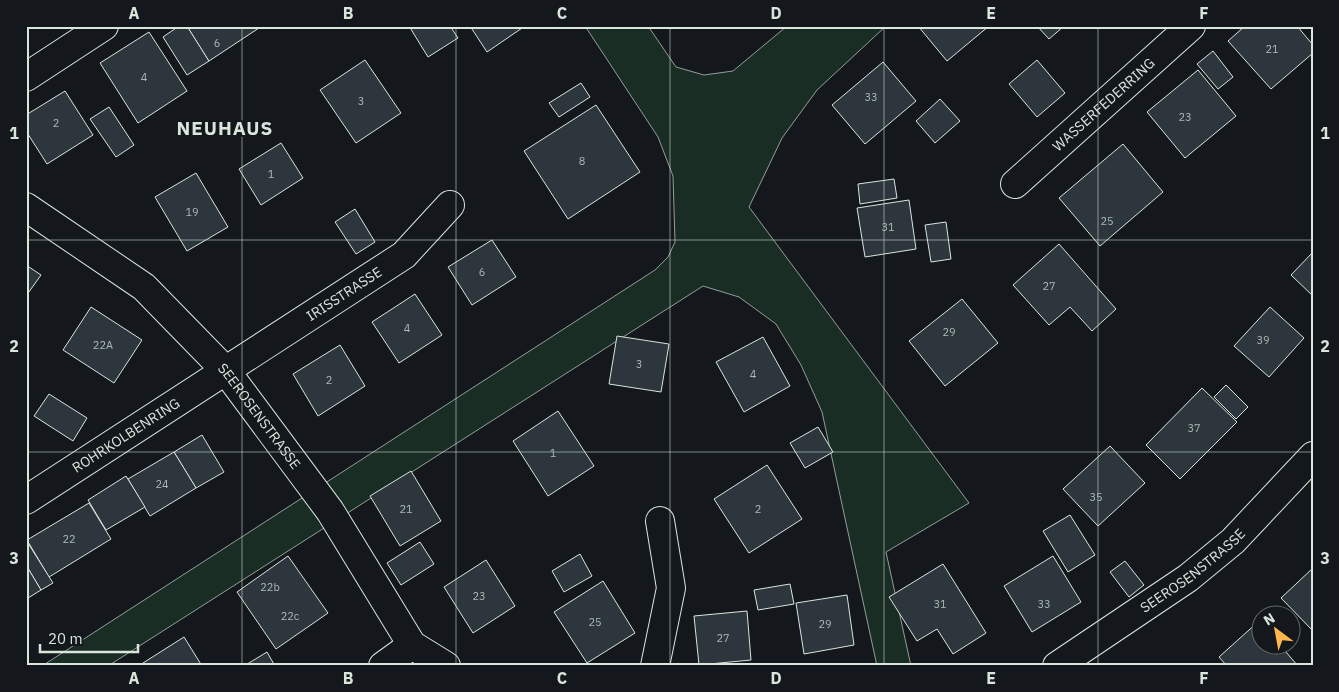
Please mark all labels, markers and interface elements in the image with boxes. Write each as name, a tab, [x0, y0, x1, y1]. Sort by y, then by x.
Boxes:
text: A	[129, 3, 140, 23]
text: B	[343, 3, 354, 23]
text: C	[557, 3, 567, 23]
text: D	[770, 3, 782, 23]
text: E	[986, 3, 996, 23]
text: F	[1199, 3, 1209, 23]
house number: 6	[214, 36, 220, 50]
house number: 21	[1265, 42, 1279, 56]
street label: WASSERFEDERRING	[1049, 54, 1158, 155]
house number: 4	[141, 70, 148, 84]
house number: 33	[864, 90, 878, 104]
house number: 3	[358, 94, 364, 108]
house number: 23	[1178, 110, 1192, 124]
house number: 2	[53, 116, 59, 130]
district label: NEUHAUS	[177, 116, 273, 140]
text: 1	[9, 123, 19, 143]
text: 1	[1320, 123, 1330, 143]
house number: 8	[579, 154, 585, 168]
house number: 1	[268, 167, 275, 181]
house number: 19	[185, 205, 199, 219]
house number: 25	[1100, 214, 1114, 228]
house number: 31	[881, 220, 895, 234]
street label: IRISSTRASSE	[303, 263, 385, 325]
house number: 6	[479, 265, 485, 279]
house number: 27	[1042, 279, 1056, 293]
house number: 4	[404, 321, 411, 335]
house number: 29	[942, 325, 956, 339]
house number: 39	[1256, 333, 1270, 347]
text: 2	[9, 336, 19, 356]
text: 2	[1320, 336, 1330, 356]
house number: 22A	[93, 338, 113, 352]
house number: 3	[636, 357, 642, 371]
street label: SEEROSENSTRASSE	[214, 359, 305, 473]
house number: 4	[750, 367, 757, 381]
house number: 2	[326, 373, 332, 387]
street label: ROHRKOLBENRING	[69, 394, 183, 477]
house number: 37	[1187, 421, 1201, 435]
house number: 1	[550, 446, 557, 460]
house number: 24	[155, 477, 169, 491]
house number: 35	[1089, 490, 1103, 504]
house number: 21	[399, 502, 413, 516]
house number: 2	[755, 502, 761, 516]
street label: SEEROSENSTRASSE	[1137, 525, 1249, 617]
house number: 22	[62, 532, 76, 546]
text: 3	[9, 548, 19, 568]
text: 3	[1320, 548, 1330, 568]
house number: 22b	[260, 580, 280, 594]
house number: 23	[472, 589, 486, 603]
house number: 31	[933, 597, 947, 611]
house number: 33	[1037, 597, 1051, 611]
north arrow	[1252, 604, 1302, 654]
house number: 22c	[281, 609, 300, 623]
text: N	[1260, 609, 1278, 629]
house number: 25	[588, 615, 602, 629]
house number: 29	[818, 617, 832, 631]
scale bar	[40, 622, 138, 654]
text: 20 m	[48, 629, 83, 648]
house number: 27	[716, 631, 730, 645]
text: A	[129, 668, 140, 688]
text: B	[343, 668, 354, 688]
text: C	[557, 668, 567, 688]
text: D	[770, 668, 782, 688]
text: E	[986, 668, 996, 688]
text: F	[1199, 668, 1209, 688]

